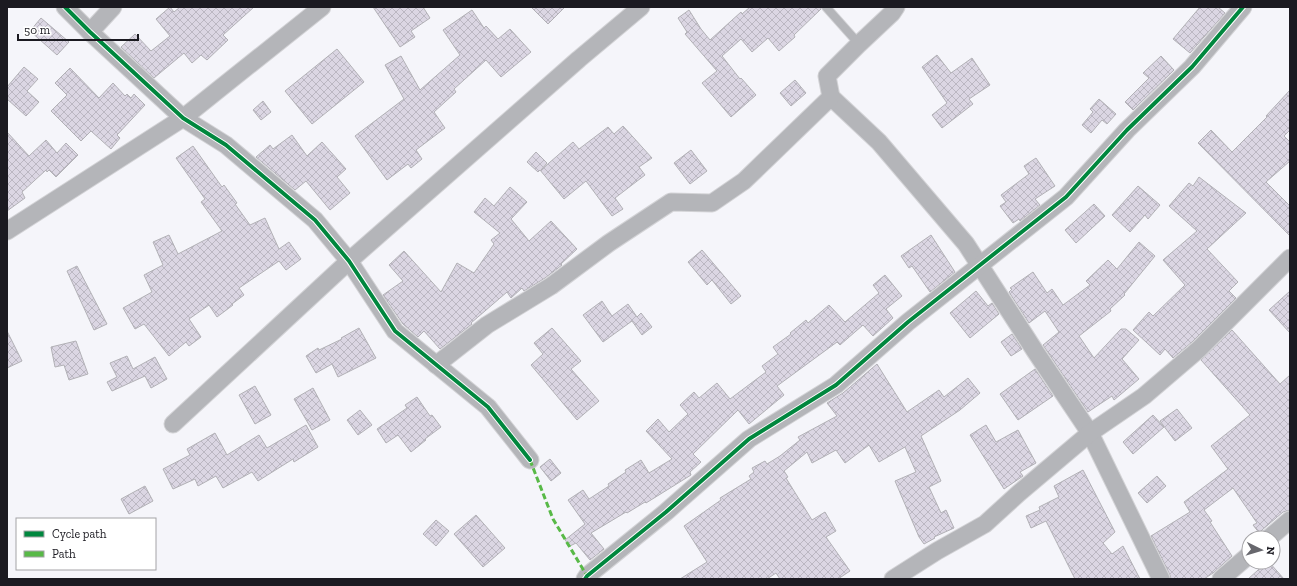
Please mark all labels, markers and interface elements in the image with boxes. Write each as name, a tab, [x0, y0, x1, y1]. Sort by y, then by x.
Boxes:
scale bar	[18, 16, 138, 42]
text: 50 m	[24, 23, 51, 37]
legend	[16, 518, 156, 570]
text: Cycle path	[52, 527, 107, 541]
north arrow	[1241, 530, 1281, 570]
text: N	[1264, 546, 1277, 556]
text: Path	[52, 547, 76, 561]

